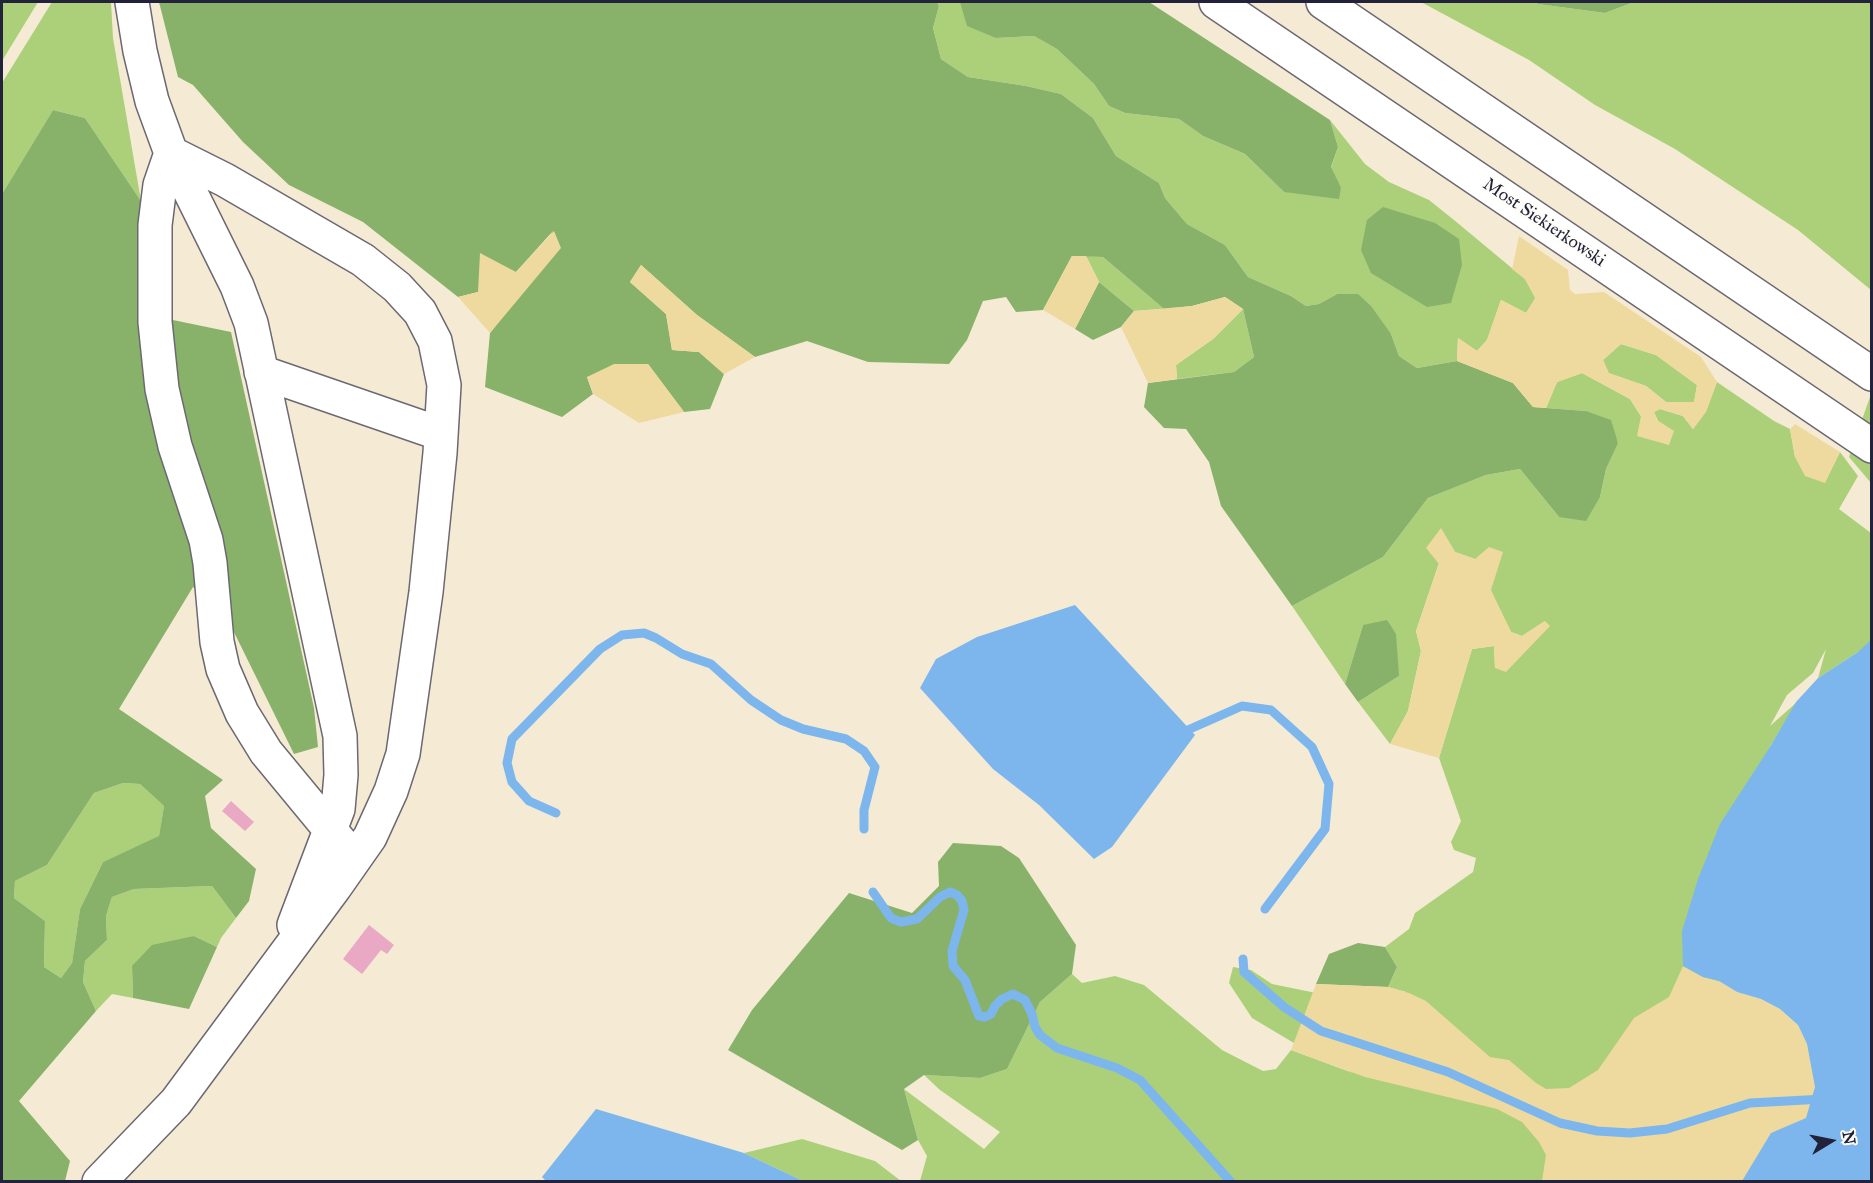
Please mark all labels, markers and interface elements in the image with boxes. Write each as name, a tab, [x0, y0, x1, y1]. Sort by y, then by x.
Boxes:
street label: Most Siekierkowski	[1479, 174, 1609, 272]
north arrow	[1801, 1111, 1861, 1171]
text: N	[1839, 1129, 1860, 1146]

